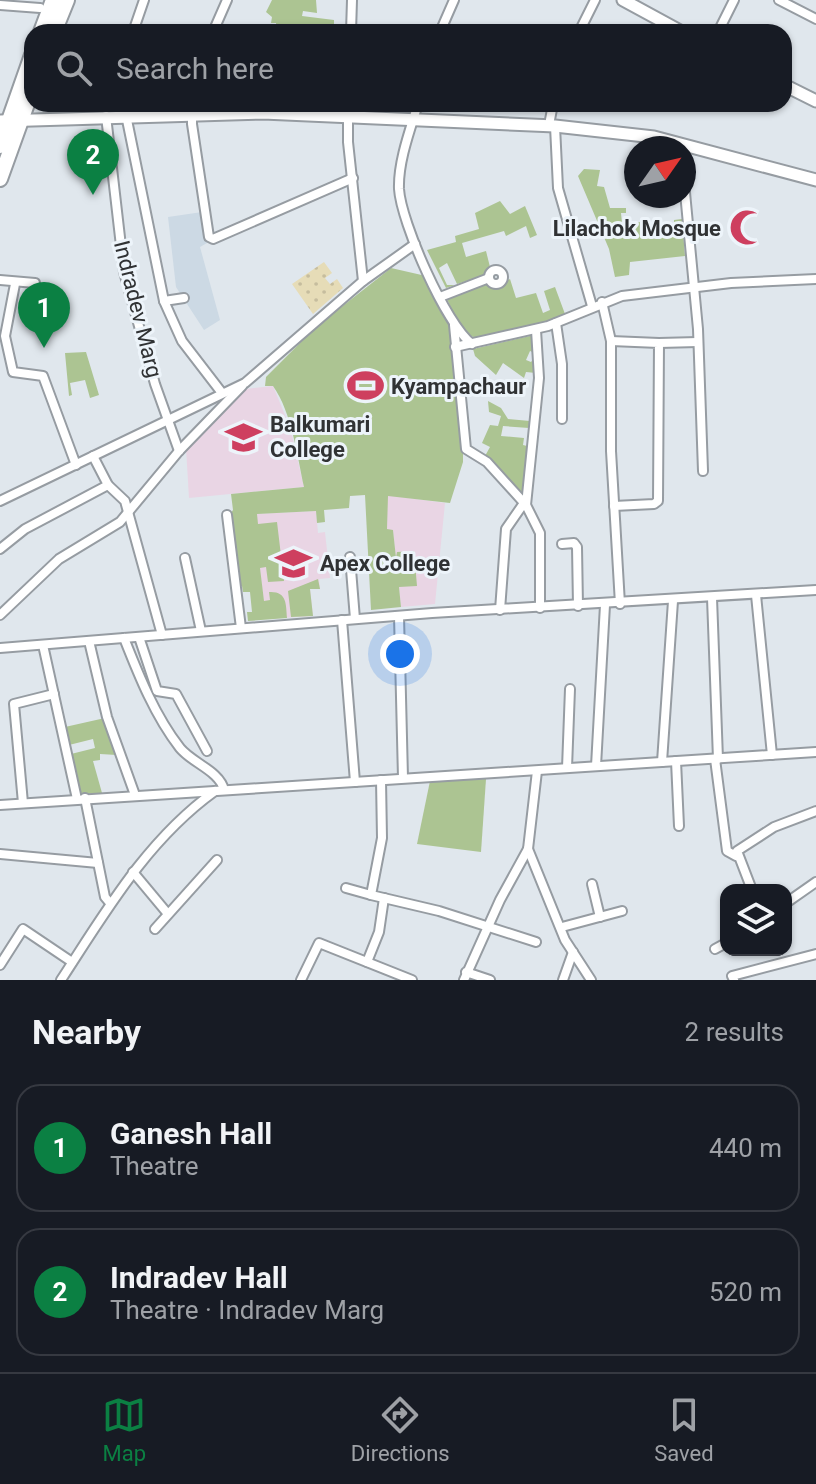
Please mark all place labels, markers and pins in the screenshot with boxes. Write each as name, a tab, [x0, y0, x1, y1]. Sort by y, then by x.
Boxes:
pin: 2	[67, 129, 119, 195]
mosque icon: Lilachok Mosque	[728, 209, 766, 247]
place label: Lilachok Mosque	[553, 216, 721, 241]
pin: 1	[18, 282, 70, 348]
sports icon: Kyampachaur	[346, 367, 384, 405]
place label: Kyampachaur	[391, 374, 526, 399]
place label: Balkumari College	[270, 412, 370, 462]
school or university icon: Balkumari College	[225, 418, 263, 456]
school or university icon: Apex College	[275, 544, 313, 582]
place label: Apex College	[320, 551, 450, 576]

